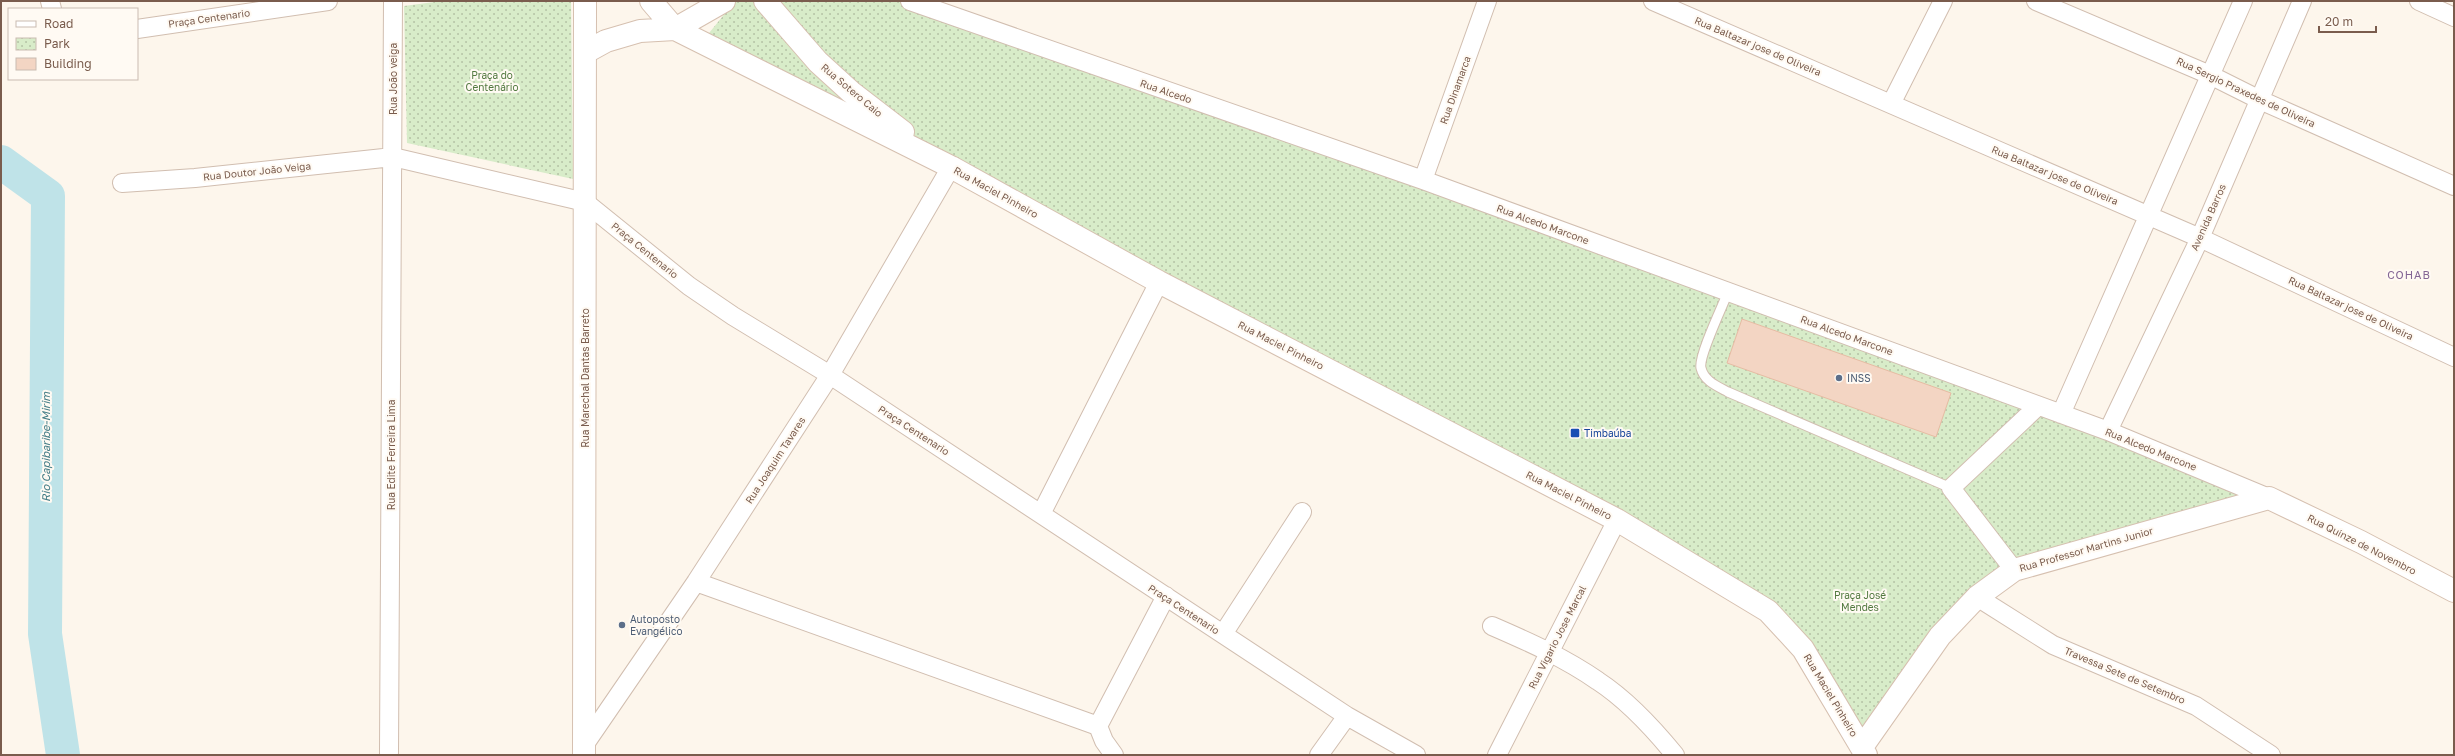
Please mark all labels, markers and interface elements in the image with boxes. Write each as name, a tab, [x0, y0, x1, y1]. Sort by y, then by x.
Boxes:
street label: Praça Centenario	[167, 6, 251, 30]
legend	[8, 8, 138, 80]
scale bar	[2319, 8, 2376, 34]
street label: Rua Baltazar jose de Oliveira	[1693, 14, 1823, 78]
text: 20 m	[2325, 14, 2353, 29]
text: Road	[44, 16, 73, 31]
text: Park	[44, 36, 70, 51]
street label: Rua João veiga	[387, 43, 399, 115]
street label: Rua Dinamarca	[1437, 54, 1473, 126]
street label: Rua Sergio Praxedes de Oliveira	[2175, 54, 2317, 130]
text: Building	[44, 56, 92, 71]
street label: Rua Sotero Caio	[819, 61, 885, 119]
park label: Praça do Centenário	[466, 69, 518, 93]
street label: Rua Alcedo	[1139, 77, 1193, 105]
street label: Rua Baltazar jose de Oliveira	[1990, 143, 2120, 207]
street label: Rua Doutor João Veiga	[202, 159, 312, 183]
street label: Rua Maciel Pinheiro	[952, 164, 1040, 220]
street label: Avenida Barros	[2188, 182, 2228, 252]
street label: Rua Alcedo Marcone	[1495, 202, 1591, 246]
street label: Praça Centenario	[609, 219, 681, 281]
district label: COHAB	[2387, 268, 2431, 281]
street label: Rua Baltazar jose de Oliveira	[2287, 274, 2415, 342]
street label: Rua Marechal Dantas Barreto	[579, 308, 591, 448]
street label: Rua Alcedo Marcone	[1799, 313, 1895, 357]
street label: Rua Maciel Pinheiro	[1236, 318, 1326, 372]
place label: INSS	[1847, 372, 1871, 384]
marker: INSS	[1834, 373, 1844, 383]
water label: Rio Capibaribe-Mirim	[39, 391, 53, 502]
street label: Rua Edite Ferreira Lima	[385, 400, 397, 510]
street label: Praça Centenario	[876, 403, 952, 457]
street label: Rua Joaquim Tavares	[743, 414, 807, 506]
street label: Rua Alcedo Marcone	[2103, 425, 2199, 473]
marker: Timbaúba	[1569, 427, 1581, 439]
place label: Timbaúba	[1584, 427, 1631, 439]
street label: Rua Maciel Pinheiro	[1524, 468, 1614, 522]
street label: Rua Quinze de Novembro	[2306, 511, 2418, 577]
street label: Rua Professor Martins Junior	[2018, 524, 2154, 574]
street label: Praça Centenario	[1146, 582, 1222, 636]
street label: Rua Vigario Jose Marcal	[1526, 583, 1588, 691]
park label: Praça José Mendes	[1834, 589, 1886, 613]
place label: Autoposto Evangélico	[630, 613, 682, 637]
marker: Autoposto Evangélico	[617, 620, 627, 630]
street label: Travessa Sete de Setembro	[2063, 644, 2187, 706]
street label: Rua Maciel Pinheiro	[1802, 651, 1860, 739]

